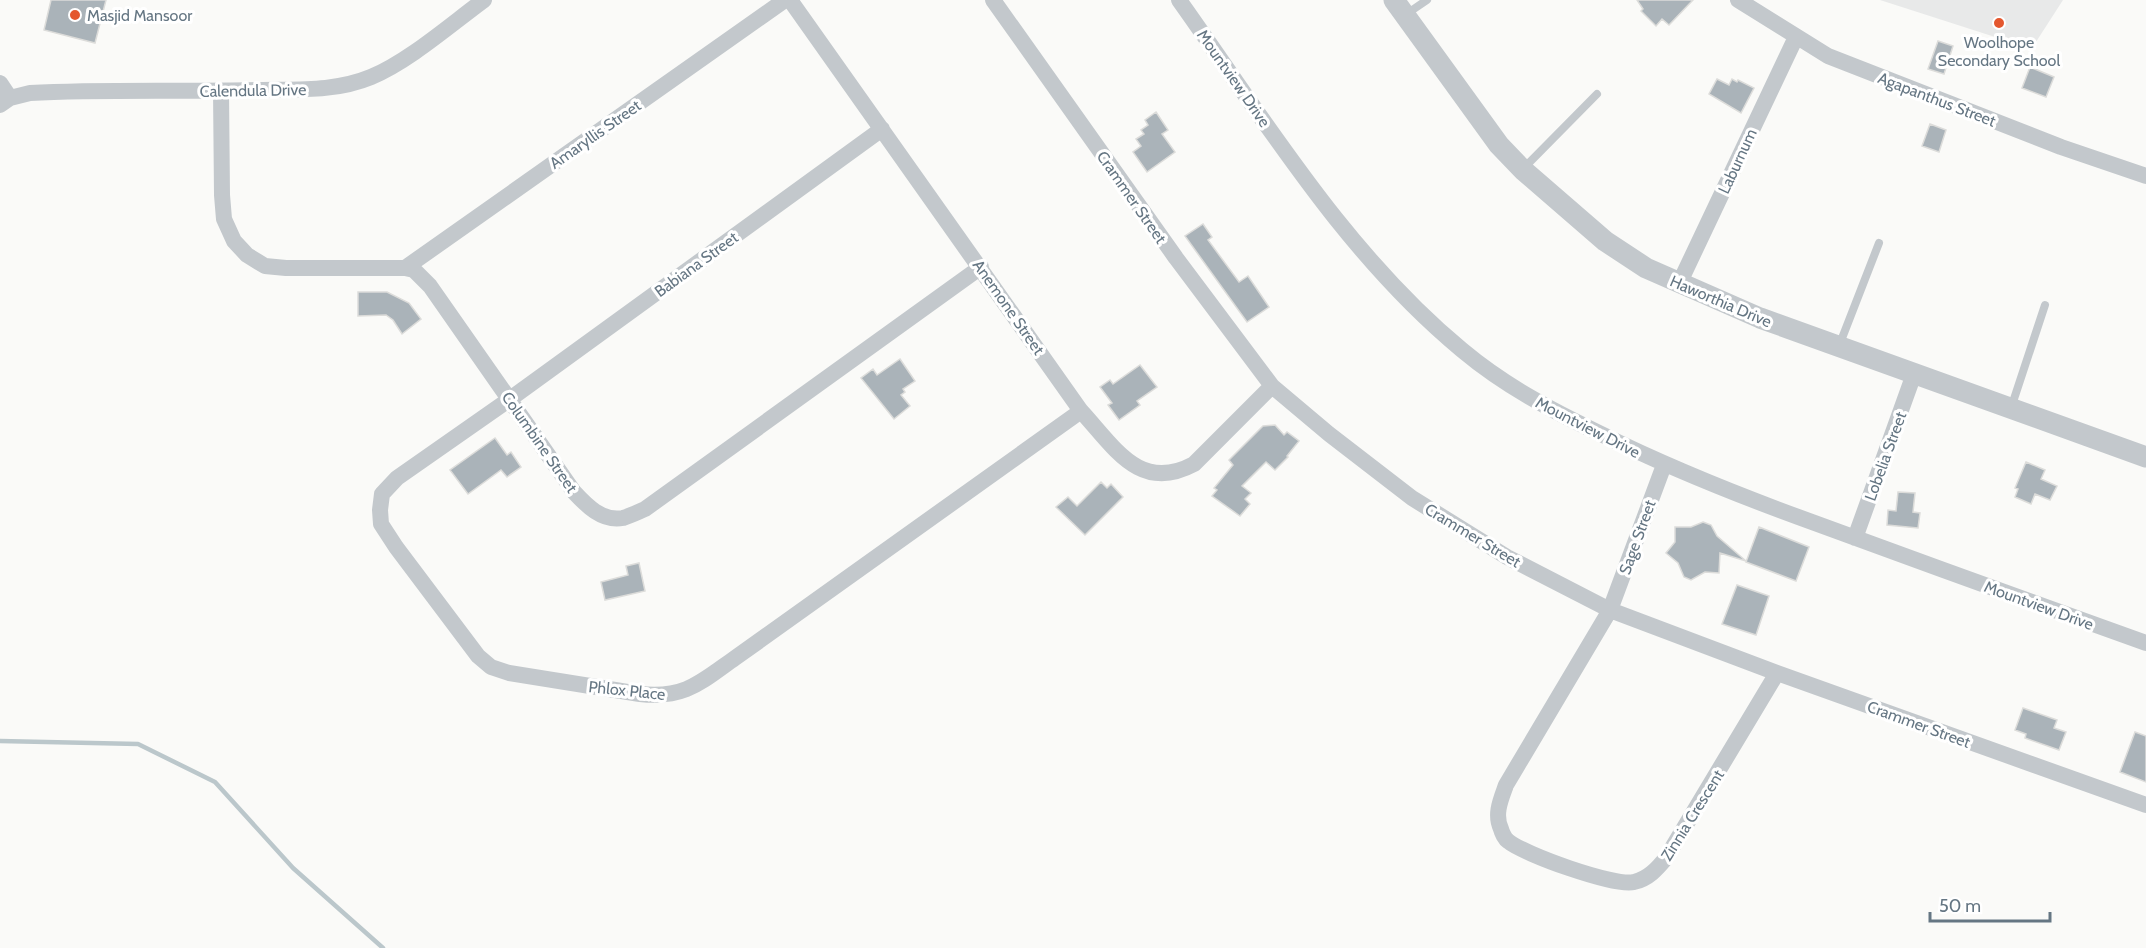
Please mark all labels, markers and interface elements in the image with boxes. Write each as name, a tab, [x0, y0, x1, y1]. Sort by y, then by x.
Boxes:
place label: Masjid Mansoor	[87, 6, 193, 25]
marker: Masjid Mansoor	[68, 8, 82, 22]
marker: Woolhope Secondary School	[1992, 16, 2006, 30]
street label: Mountview Drive	[1193, 26, 1274, 131]
place label: Woolhope Secondary School	[1938, 33, 2060, 70]
street label: Agapanthus Street	[1875, 68, 1999, 131]
street label: Calendula Drive	[200, 80, 306, 101]
street label: Amaryllis Street	[546, 96, 645, 173]
street label: Laburnum	[1714, 126, 1761, 197]
street label: Crammer Street	[1093, 147, 1171, 248]
street label: Babiana Street	[651, 227, 742, 301]
street label: Anemone Street	[969, 256, 1049, 359]
street label: Haworthia Drive	[1667, 271, 1775, 331]
street label: Columbine Street	[498, 388, 582, 497]
street label: Mountview Drive	[1532, 393, 1643, 462]
street label: Lobelia Street	[1861, 409, 1911, 503]
street label: Sage Street	[1615, 497, 1660, 577]
street label: Crammer Street	[1421, 499, 1525, 572]
street label: Mountview Drive	[1982, 577, 2096, 634]
street label: Phlox Place	[588, 677, 666, 704]
street label: Crammer Street	[1865, 697, 1974, 752]
street label: Zinnia Crescent	[1657, 766, 1728, 864]
scale bar	[1930, 885, 2050, 923]
text: 50 m	[1939, 895, 1981, 917]

